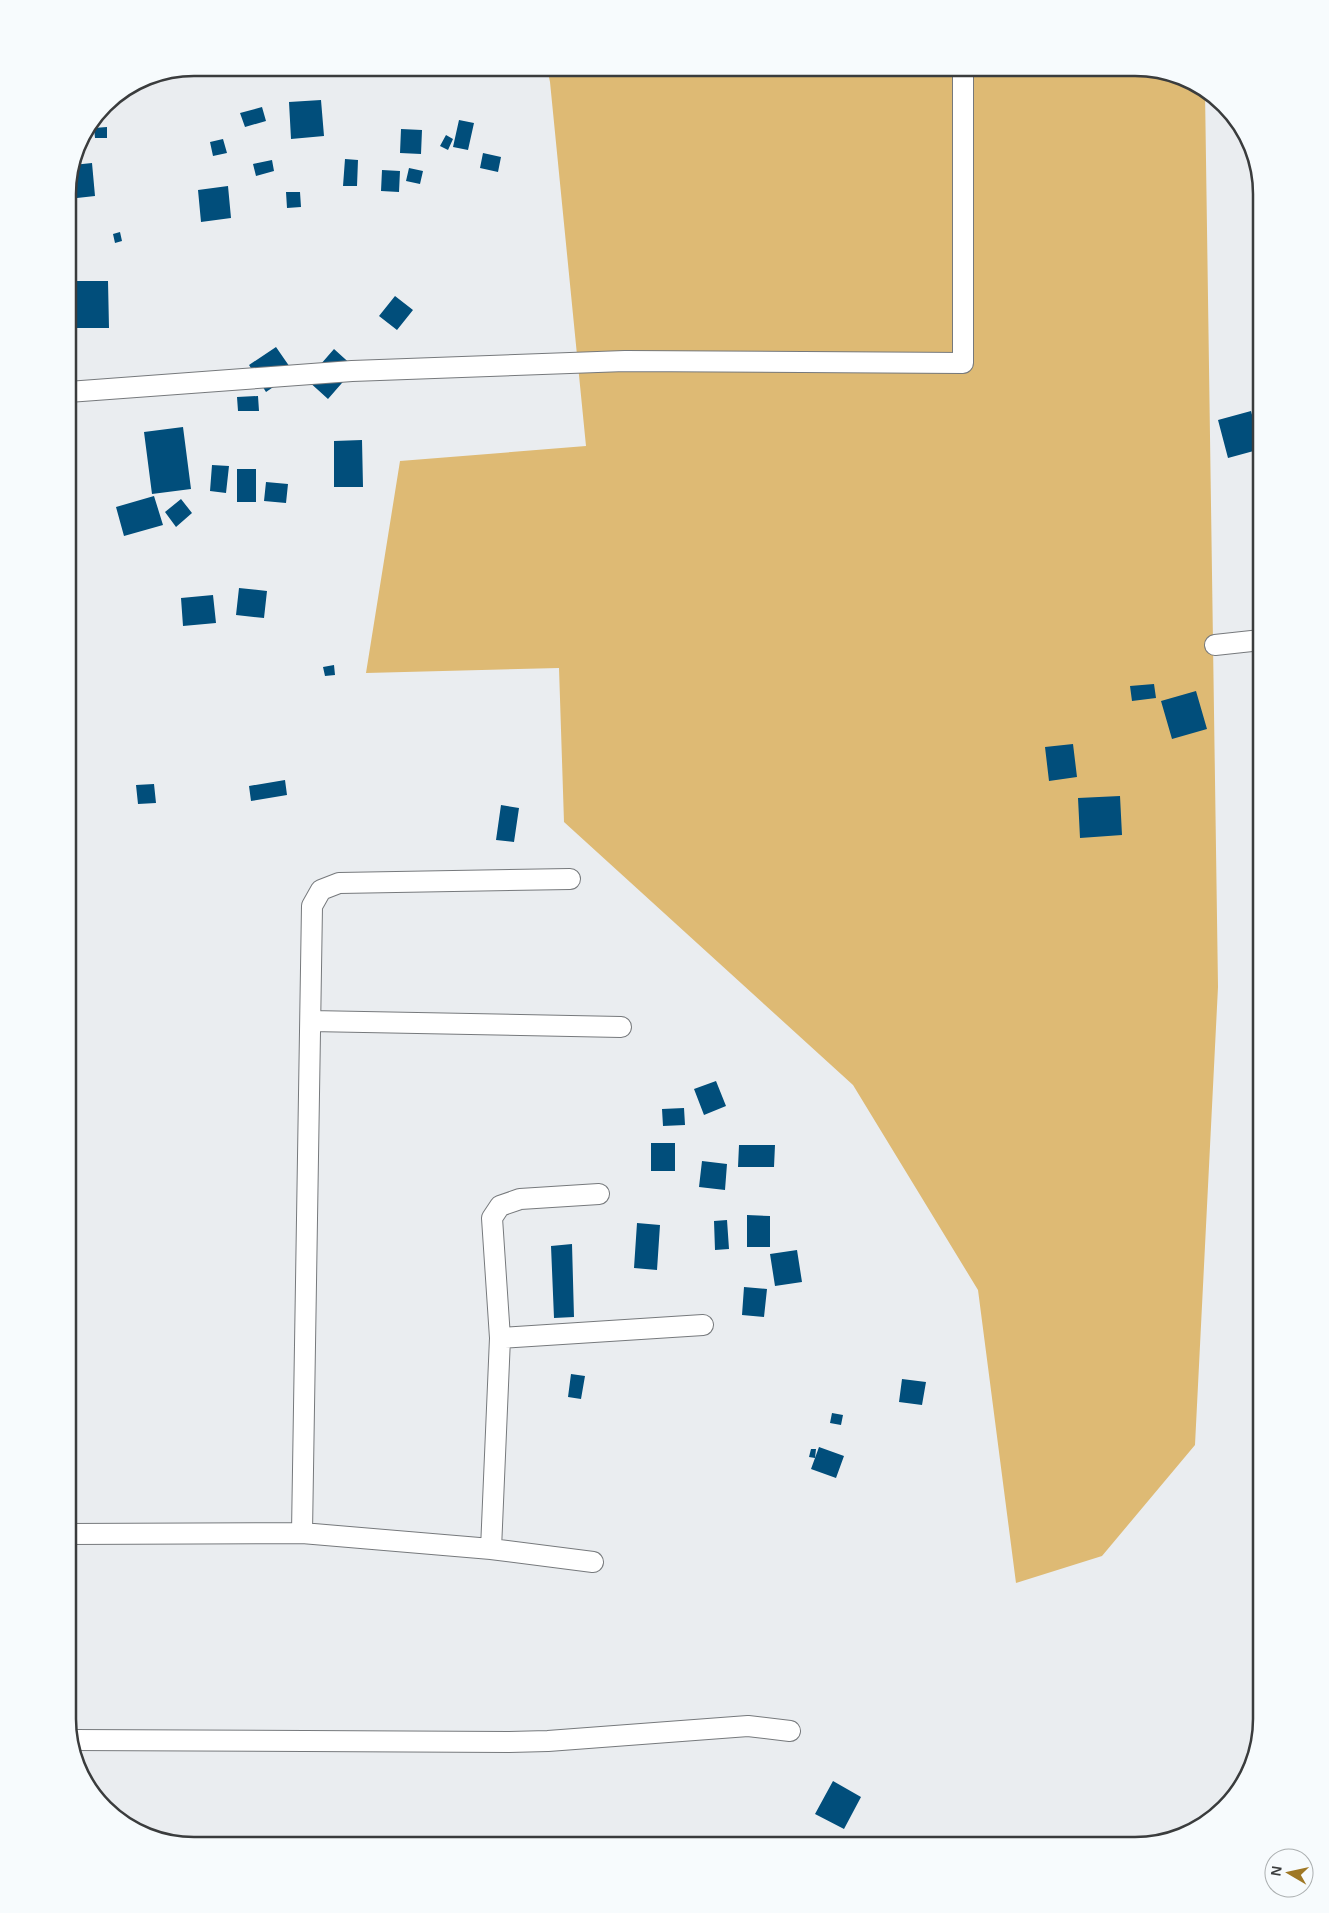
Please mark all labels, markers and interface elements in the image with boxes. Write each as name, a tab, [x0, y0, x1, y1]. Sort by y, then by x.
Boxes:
north arrow	[1264, 1848, 1314, 1898]
text: N	[1267, 1865, 1285, 1877]

